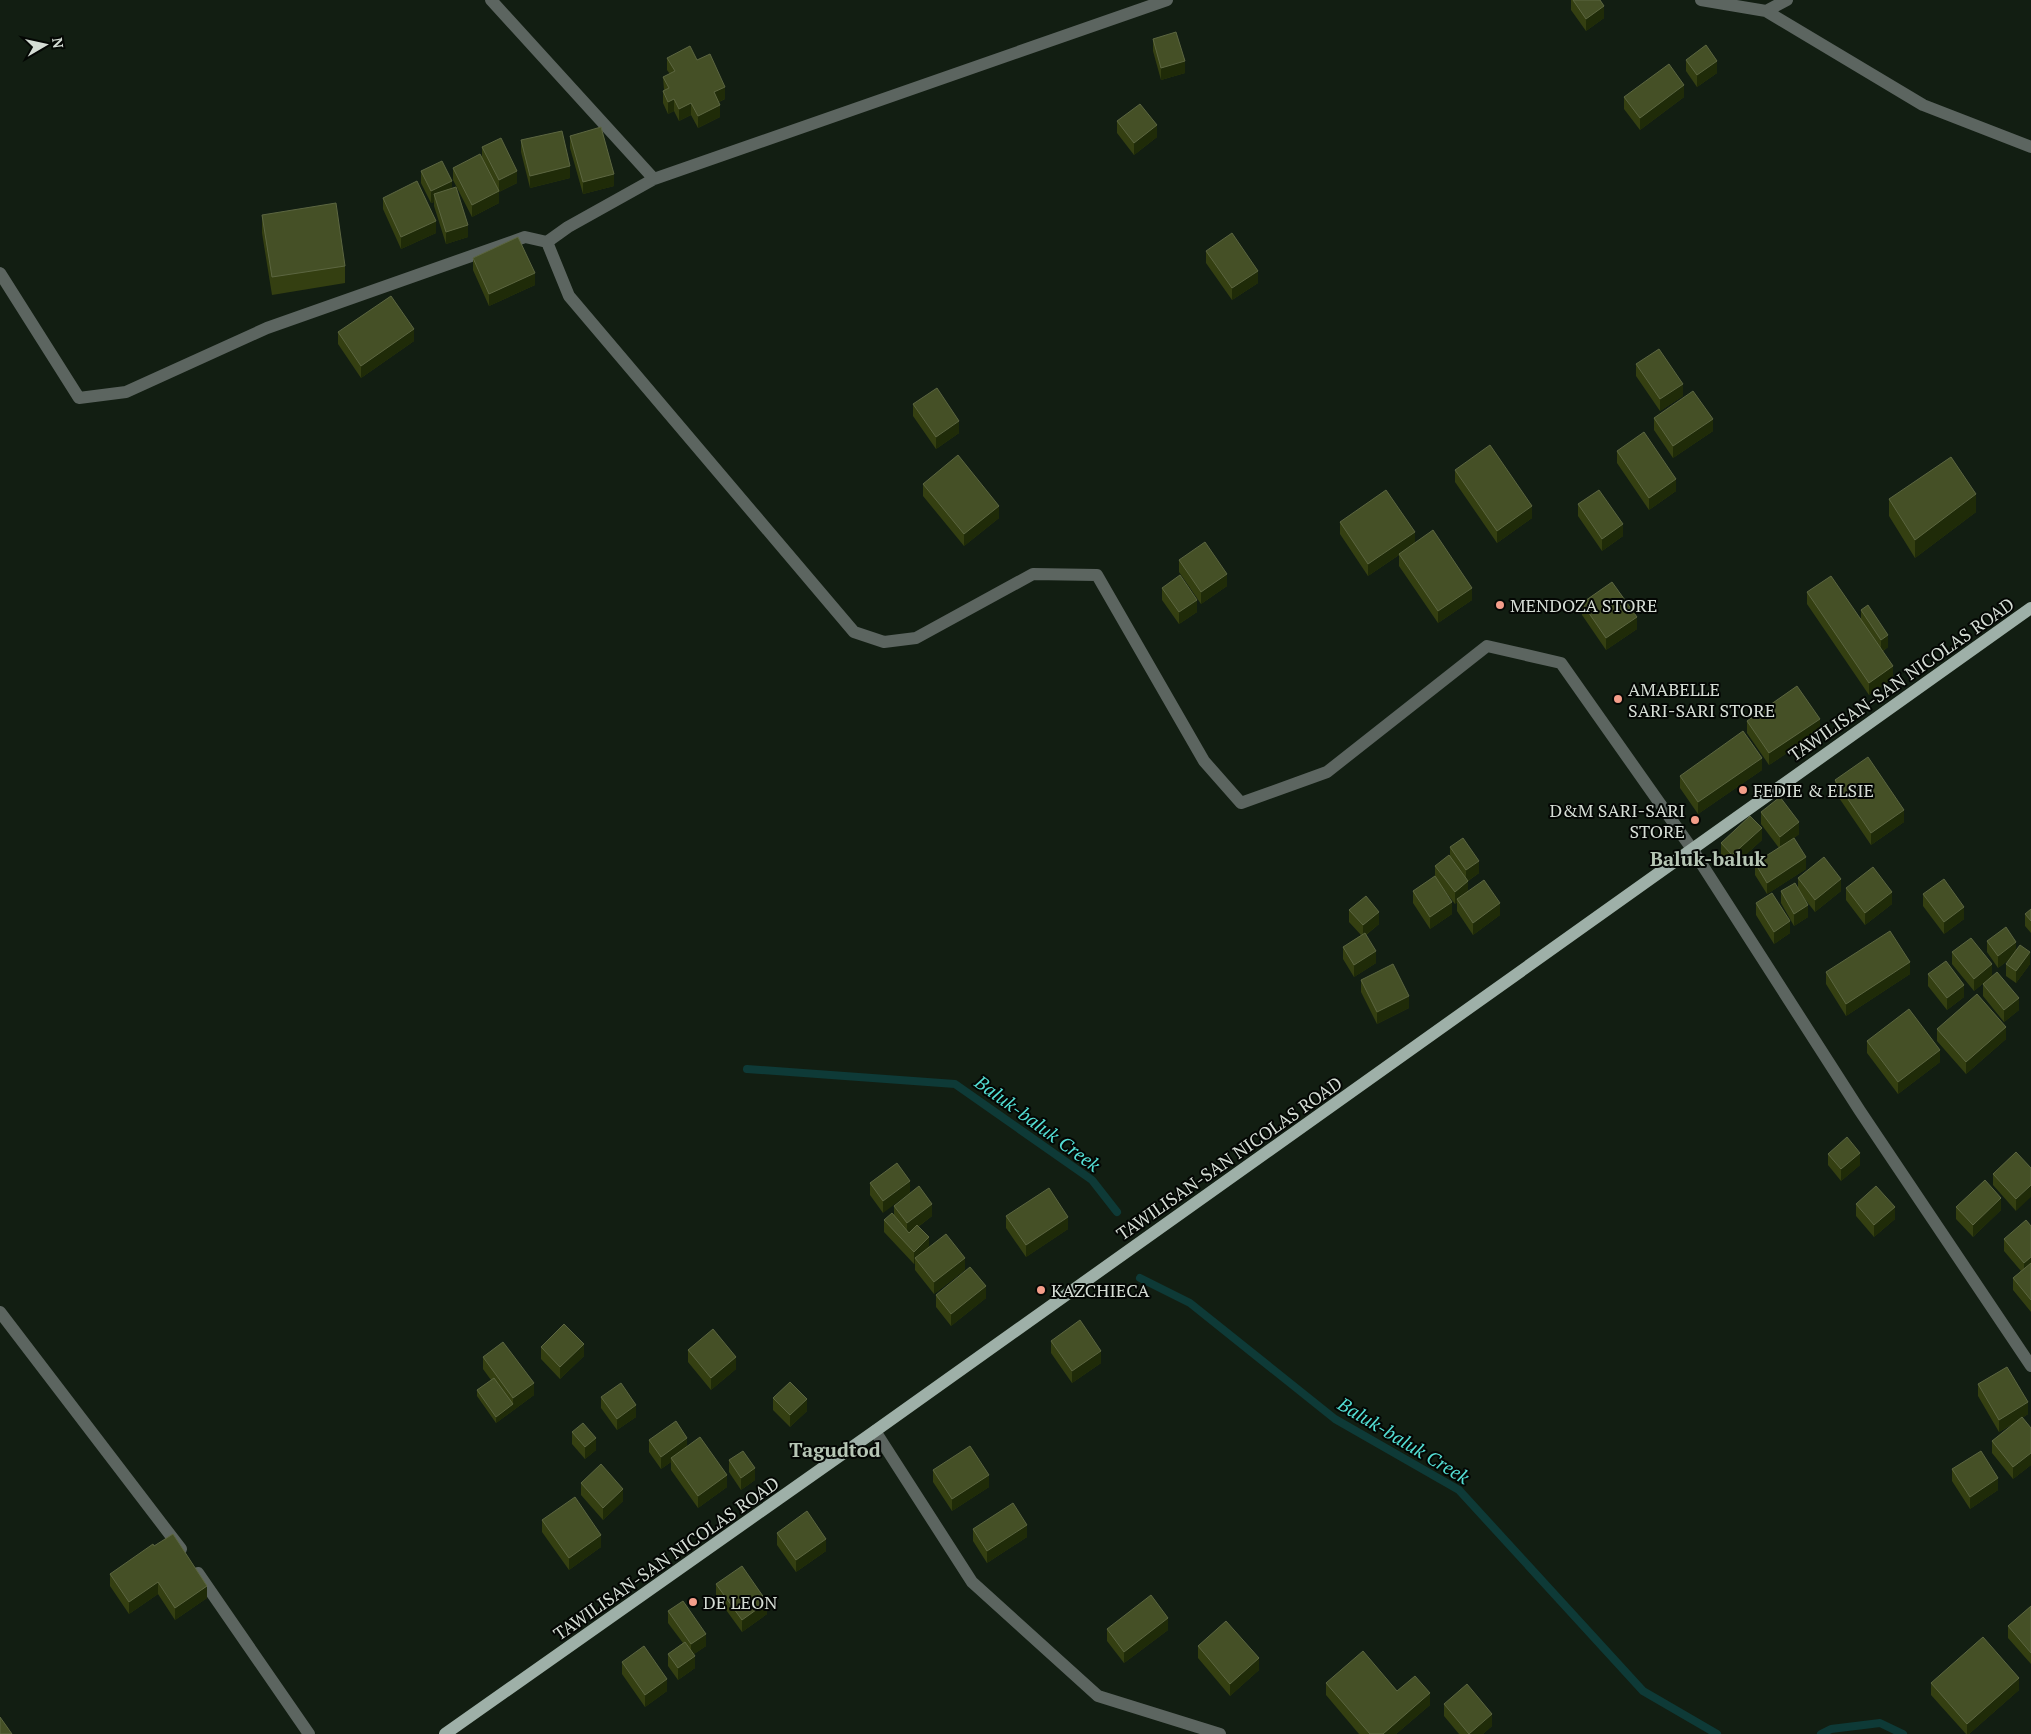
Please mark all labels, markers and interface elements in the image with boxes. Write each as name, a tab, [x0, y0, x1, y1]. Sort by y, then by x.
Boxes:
north arrow	[20, 20, 70, 70]
text: N	[48, 36, 69, 50]
street label: TAWILISAN-SAN NICOLAS ROAD	[1783, 592, 2019, 766]
place label: MENDOZA STORE	[1510, 593, 1657, 617]
marker: MENDOZA STORE	[1494, 599, 1506, 611]
place label: AMABELLE SARI-SARI STORE	[1628, 677, 1775, 722]
marker: AMABELLE SARI-SARI STORE	[1612, 693, 1624, 705]
place label: FEDIE & ELSIE	[1753, 778, 1874, 802]
marker: FEDIE & ELSIE	[1737, 784, 1749, 796]
place label: D&M SARI-SARI STORE	[1549, 798, 1685, 843]
marker: D&M SARI-SARI STORE	[1689, 814, 1701, 826]
district label: Baluk-baluk	[1650, 845, 1766, 872]
water label: Baluk-baluk Creek	[969, 1068, 1106, 1177]
street label: TAWILISAN-SAN NICOLAS ROAD	[1111, 1071, 1347, 1245]
place label: KAZCHIECA	[1051, 1278, 1150, 1302]
marker: KAZCHIECA	[1035, 1284, 1047, 1296]
water label: Baluk-baluk Creek	[1333, 1390, 1475, 1490]
district label: Tagudtod	[789, 1436, 881, 1463]
street label: TAWILISAN-SAN NICOLAS ROAD	[548, 1471, 784, 1645]
place label: DE LEON	[703, 1590, 777, 1614]
marker: DE LEON	[687, 1596, 699, 1608]

